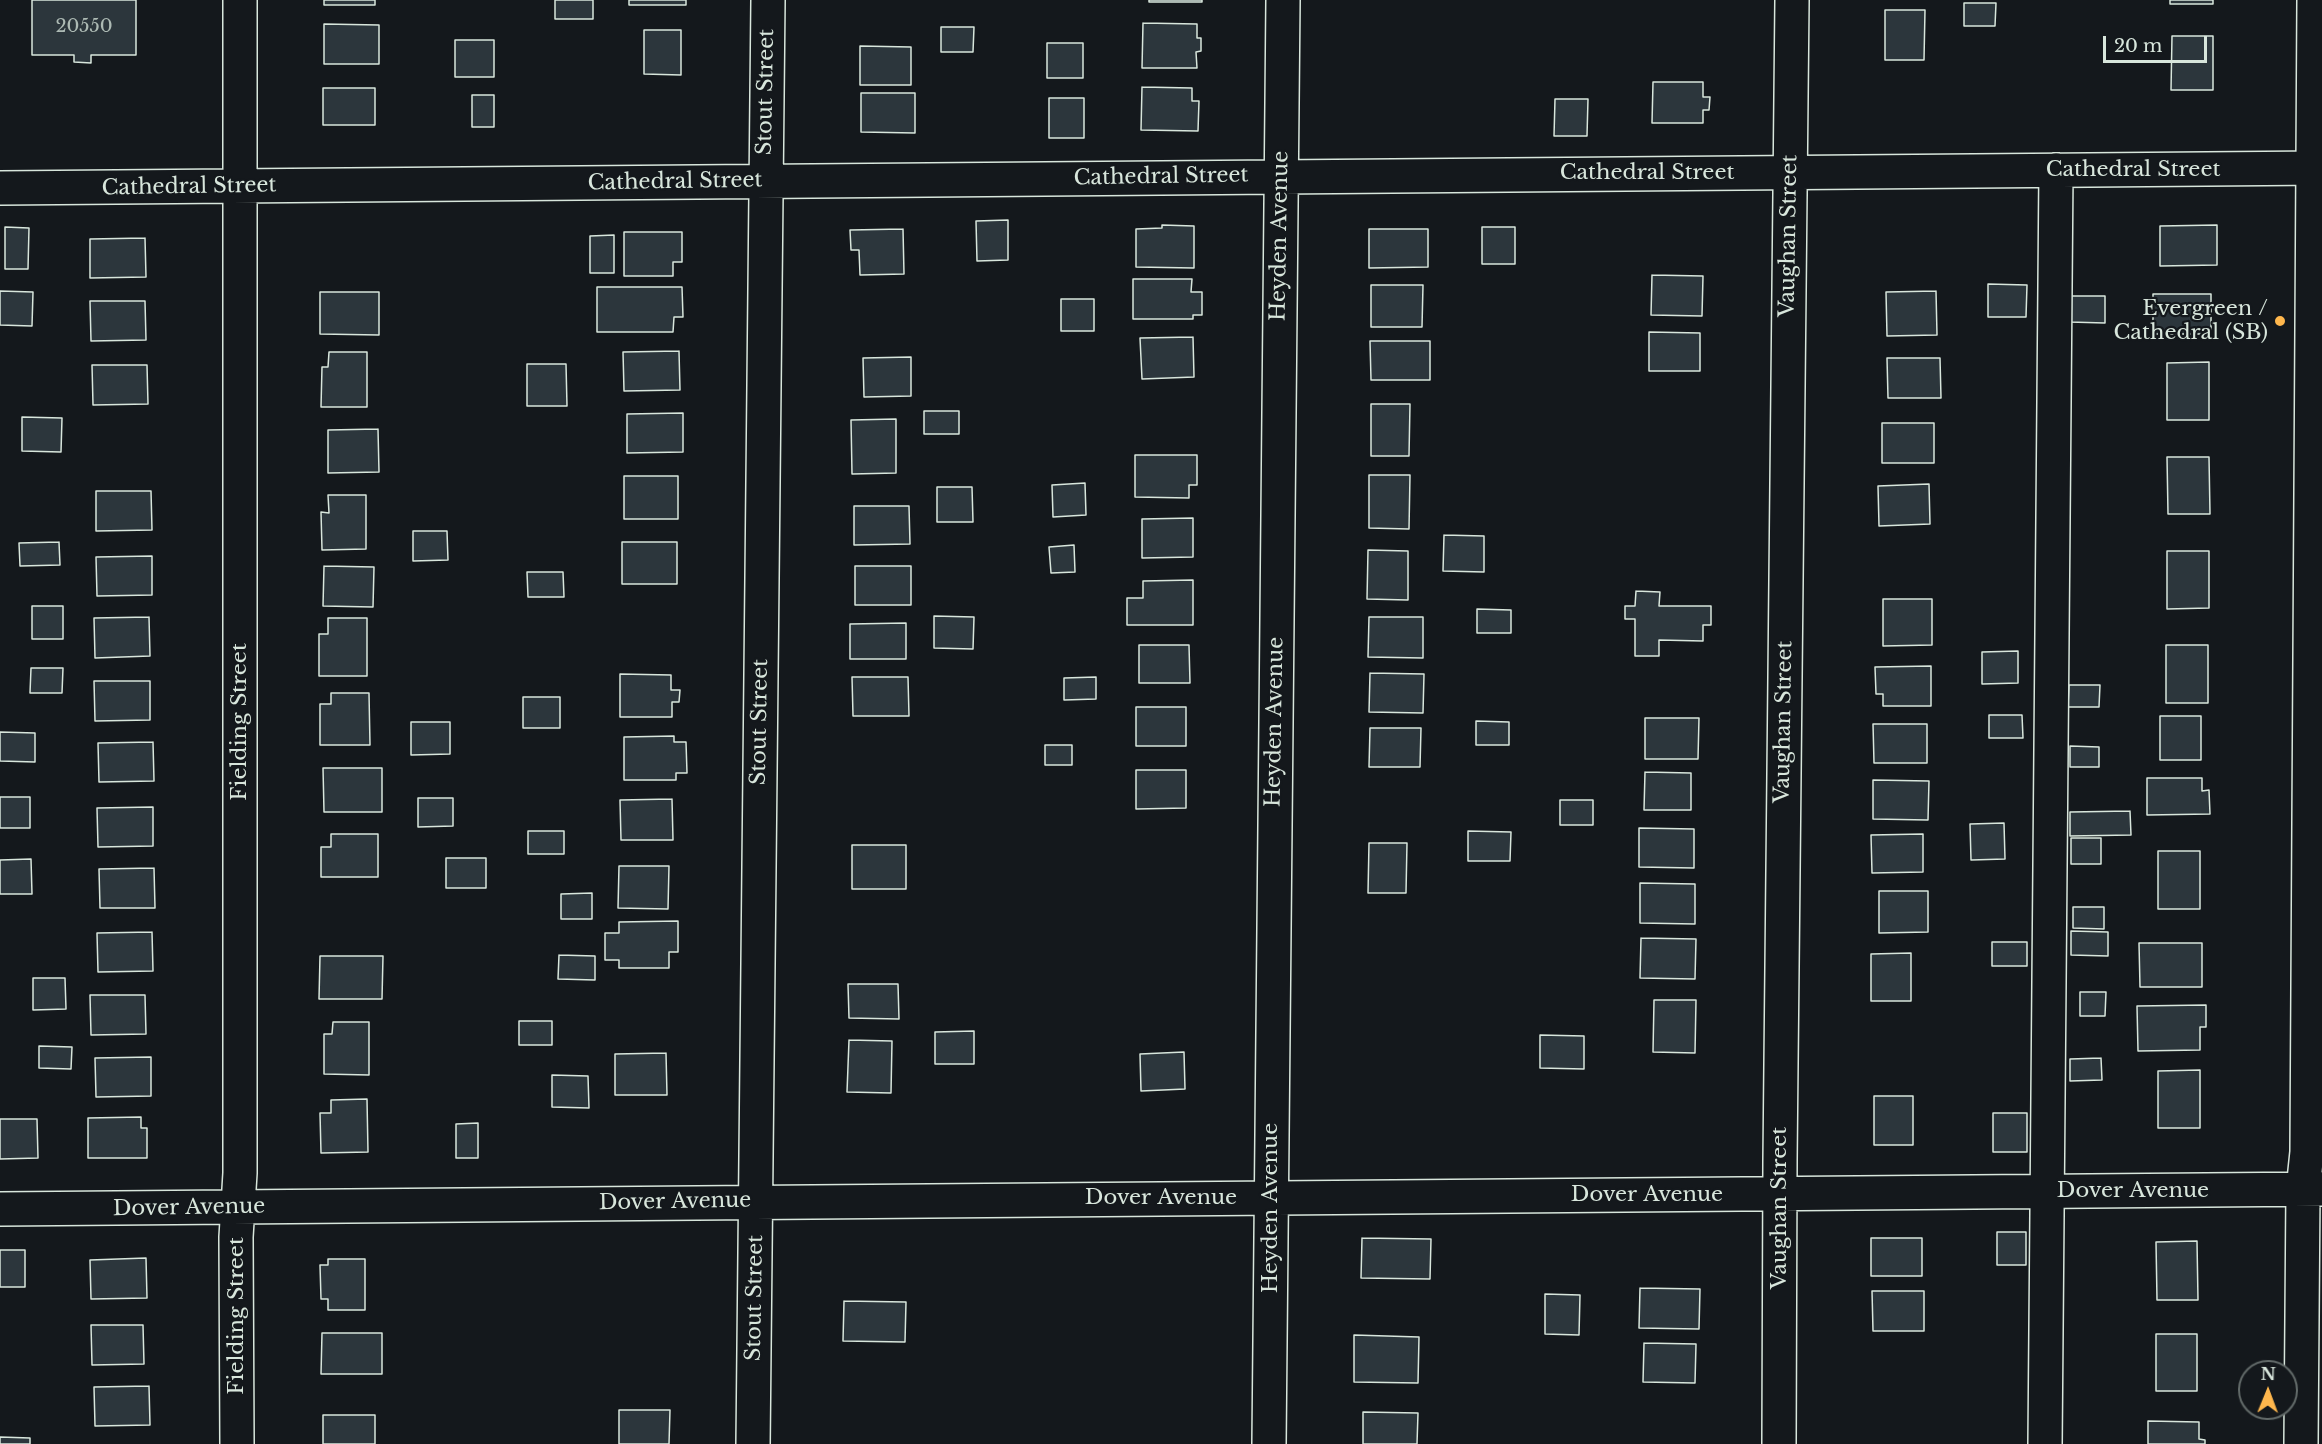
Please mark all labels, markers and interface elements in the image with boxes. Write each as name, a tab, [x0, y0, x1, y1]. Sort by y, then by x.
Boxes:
house number: 20550	[55, 16, 113, 38]
scale bar	[2106, 24, 2210, 62]
street label: Stout Street	[752, 29, 780, 155]
text: 20 m	[2114, 35, 2162, 57]
street label: Heyden Avenue	[1266, 151, 1294, 321]
street label: Vaughan Street	[1775, 155, 1803, 317]
street label: Cathedral Street	[2046, 157, 2220, 183]
street label: Cathedral Street	[1560, 160, 1734, 186]
street label: Cathedral Street	[1073, 163, 1249, 191]
street label: Cathedral Street	[587, 168, 763, 196]
street label: Cathedral Street	[101, 173, 277, 201]
place label: Evergreen / Cathedral (SB)	[2114, 296, 2268, 346]
marker: Evergreen / Cathedral (SB)	[2273, 314, 2287, 328]
street label: Heyden Avenue	[1261, 637, 1289, 807]
street label: Vaughan Street	[1770, 641, 1798, 803]
street label: Fielding Street	[227, 643, 253, 801]
street label: Stout Street	[746, 659, 774, 785]
street label: Heyden Avenue	[1258, 1123, 1284, 1293]
street label: Vaughan Street	[1767, 1127, 1793, 1289]
street label: Dover Avenue	[2057, 1178, 2209, 1204]
street label: Dover Avenue	[1571, 1182, 1723, 1208]
street label: Dover Avenue	[1085, 1185, 1237, 1211]
street label: Dover Avenue	[599, 1188, 751, 1216]
street label: Dover Avenue	[113, 1194, 265, 1222]
street label: Stout Street	[741, 1235, 769, 1361]
street label: Fielding Street	[224, 1237, 250, 1395]
north arrow	[2238, 1360, 2298, 1420]
text: N	[2261, 1364, 2276, 1384]

